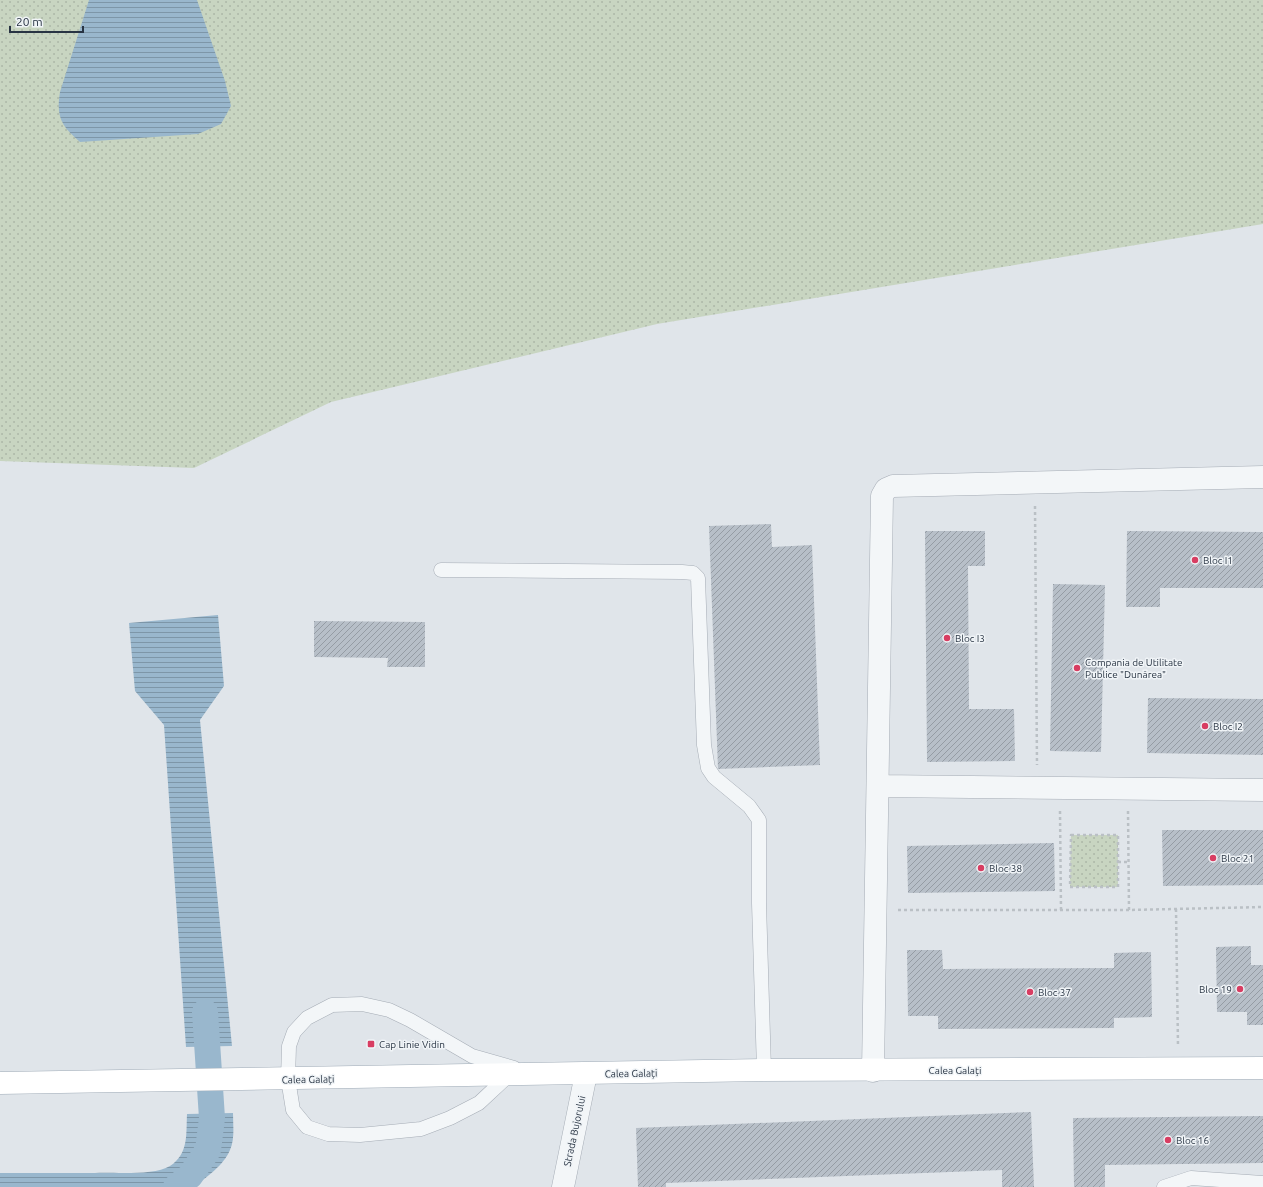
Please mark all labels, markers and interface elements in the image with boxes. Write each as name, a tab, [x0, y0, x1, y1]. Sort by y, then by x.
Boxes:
scale bar	[10, 8, 83, 34]
text: 20 m	[16, 15, 43, 28]
marker: Bloc I1	[1190, 555, 1200, 565]
place label: Bloc I1	[1203, 555, 1233, 566]
marker: Bloc I3	[942, 633, 952, 643]
place label: Bloc I3	[955, 633, 985, 644]
place label: Compania de Utilitate Publice "Dunărea"	[1085, 657, 1183, 680]
marker: Compania de Utilitate Publice "Dunărea"	[1072, 663, 1082, 673]
marker: Bloc I2	[1200, 721, 1210, 731]
place label: Bloc I2	[1213, 721, 1243, 732]
marker: Bloc 21	[1208, 853, 1218, 863]
place label: Bloc 21	[1221, 853, 1254, 864]
marker: Bloc 38	[976, 863, 986, 873]
place label: Bloc 38	[989, 863, 1022, 874]
place label: Bloc 19	[1199, 984, 1232, 995]
marker: Bloc 19	[1235, 984, 1245, 994]
marker: Bloc 37	[1025, 987, 1035, 997]
place label: Bloc 37	[1038, 987, 1071, 998]
marker: Cap Linie Vidin	[366, 1039, 376, 1049]
place label: Cap Linie Vidin	[379, 1039, 445, 1050]
street label: Calea Galați	[929, 1065, 981, 1076]
street label: Calea Galați	[605, 1068, 657, 1079]
street label: Calea Galați	[282, 1074, 334, 1085]
street label: Strada Bujorului	[562, 1095, 587, 1167]
marker: Bloc 16	[1163, 1135, 1173, 1145]
place label: Bloc 16	[1176, 1135, 1209, 1146]

